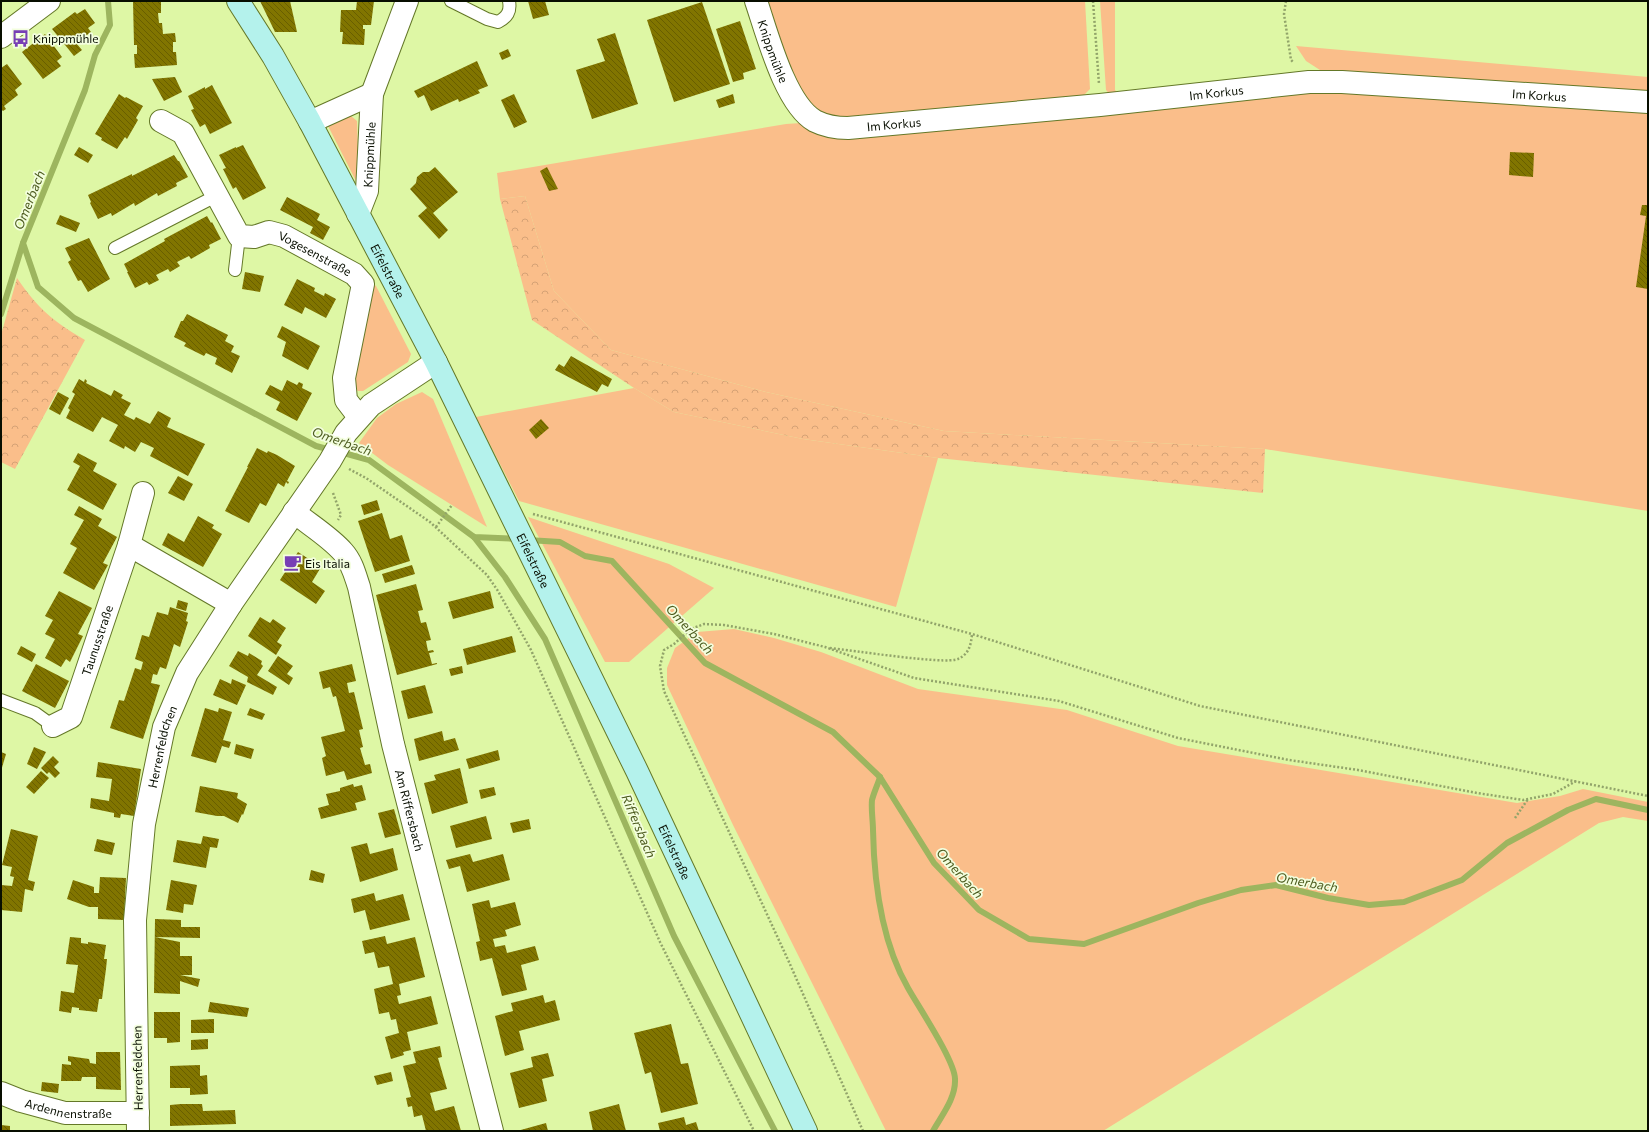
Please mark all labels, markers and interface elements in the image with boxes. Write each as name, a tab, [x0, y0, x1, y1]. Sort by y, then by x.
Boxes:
street label: Knippmühle	[755, 18, 791, 85]
bus stop icon: Knippmühle	[10, 28, 30, 48]
place label: Knippmühle	[33, 31, 99, 45]
street label: Im Korkus	[1188, 82, 1244, 102]
street label: Im Korkus	[1512, 86, 1567, 104]
street label: Im Korkus	[866, 114, 922, 133]
street label: Knippmühle	[360, 122, 378, 188]
water label: Omerbach	[10, 168, 48, 232]
street label: Vogesenstraße	[277, 228, 354, 278]
street label: Eifelstraße	[368, 241, 408, 300]
water label: Omerbach	[310, 423, 374, 459]
street label: Eifelstraße	[514, 531, 553, 590]
cafe icon: Eis Italia	[282, 553, 302, 573]
place label: Eis Italia	[305, 556, 350, 570]
water label: Omerbach	[663, 601, 717, 657]
street label: Taunusstraße	[78, 603, 115, 677]
street label: Herrenfeldchen	[145, 703, 179, 789]
street label: Am Riffersbach	[393, 768, 427, 852]
water label: Riffersbach	[618, 792, 660, 860]
street label: Eifelstraße	[656, 822, 694, 882]
water label: Omerbach	[933, 844, 987, 902]
water label: Omerbach	[1275, 869, 1339, 895]
street label: Herrenfeldchen	[129, 1026, 145, 1110]
street label: Ardennenstraße	[23, 1095, 112, 1120]

